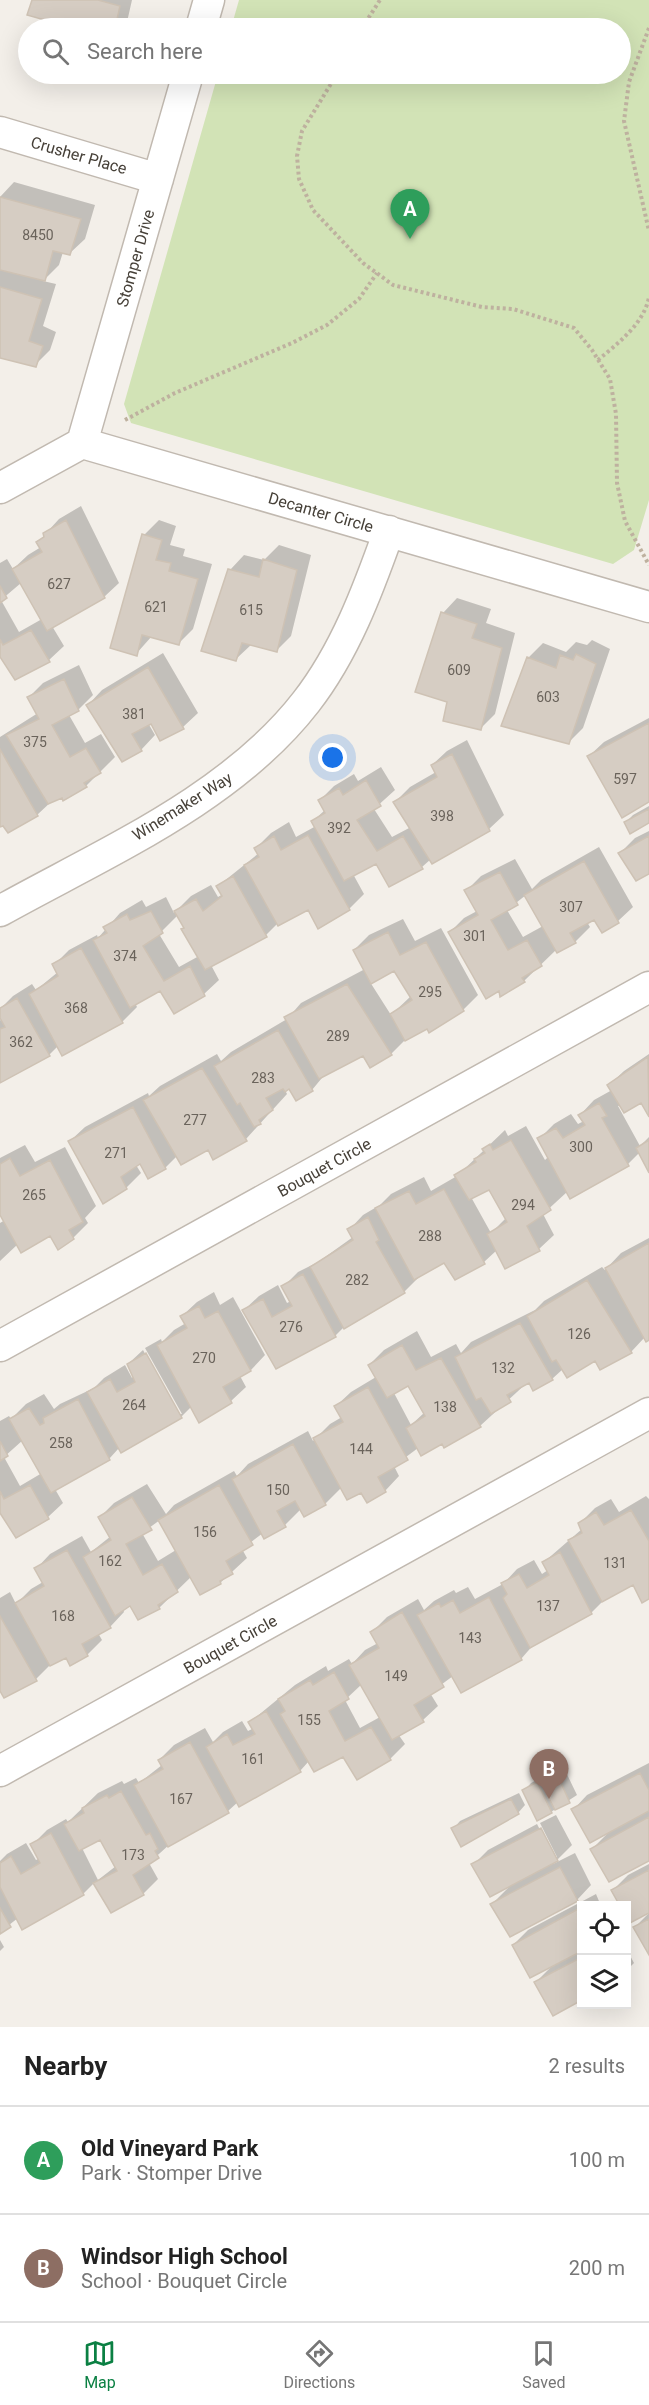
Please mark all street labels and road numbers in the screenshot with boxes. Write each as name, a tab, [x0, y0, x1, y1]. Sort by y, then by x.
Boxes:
street label: Crusher Place	[29, 133, 129, 178]
street label: Stomper Drive	[112, 207, 158, 309]
street label: Decanter Circle	[266, 488, 376, 537]
street label: Winemaker Way	[129, 768, 236, 845]
street label: Bouquet Circle	[274, 1134, 374, 1201]
street label: Bouquet Circle	[180, 1611, 280, 1678]

